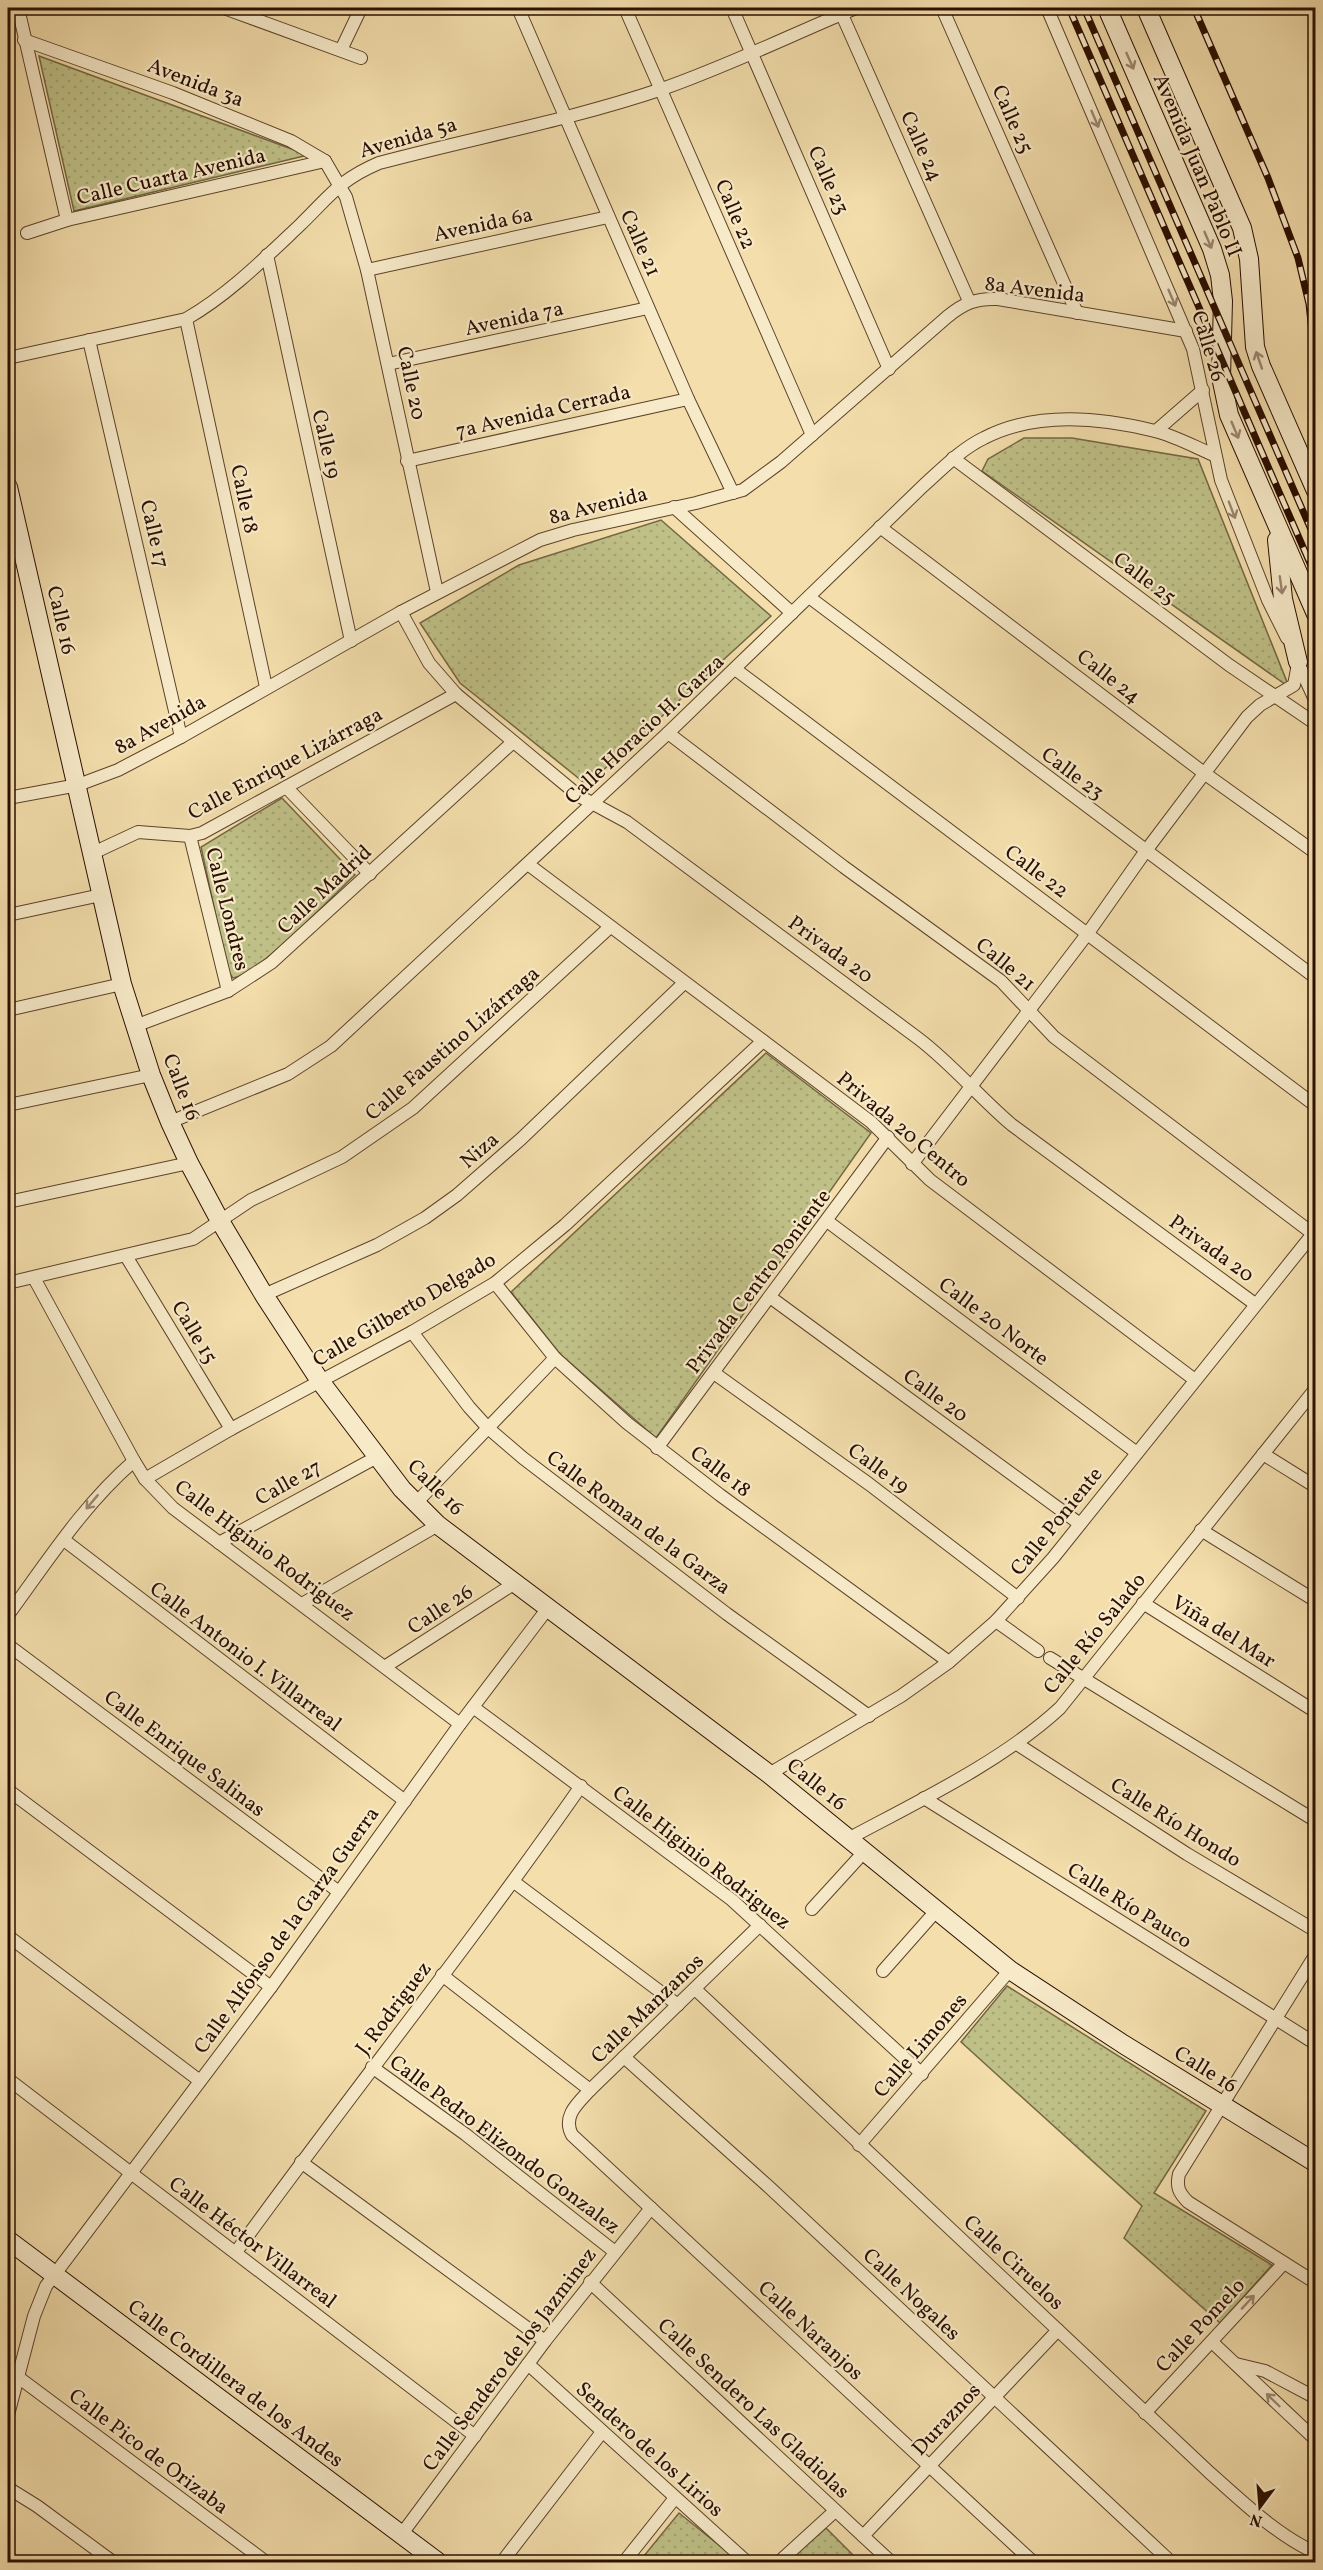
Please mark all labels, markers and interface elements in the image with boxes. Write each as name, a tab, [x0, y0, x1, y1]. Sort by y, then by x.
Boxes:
street label: Avenida 3a	[143, 52, 248, 115]
one-way arrow	[1125, 52, 1136, 70]
street label: Avenida Juan Pablo II	[1145, 70, 1248, 262]
street label: Calle 25	[984, 81, 1040, 159]
street label: Calle 24	[892, 107, 949, 186]
one-way arrow	[1089, 110, 1101, 128]
street label: Avenida 5a	[356, 111, 461, 166]
street label: Calle Cuarta Avenida	[74, 142, 269, 213]
street label: Calle 23	[800, 142, 856, 220]
street label: Calle 22	[707, 175, 762, 254]
street label: Avenida 6a	[431, 201, 536, 250]
street label: Calle 21	[612, 206, 667, 282]
one-way arrow	[1203, 230, 1214, 249]
street label: 8a Avenida	[983, 270, 1087, 311]
one-way arrow	[1167, 288, 1178, 307]
street label: Avenida 7a	[462, 295, 566, 344]
street label: Calle 26	[1183, 307, 1232, 385]
street label: Calle 20	[389, 344, 432, 423]
one-way arrow	[1253, 351, 1264, 370]
street label: 7a Avenida Cerrada	[453, 378, 634, 447]
street label: Calle 19	[304, 407, 348, 482]
one-way arrow	[1230, 421, 1242, 439]
street label: Calle 18	[222, 462, 265, 536]
street label: 8a Avenida	[546, 480, 651, 533]
street label: Calle 17	[132, 497, 175, 571]
one-way arrow	[1228, 500, 1239, 519]
street label: Calle 25	[1107, 546, 1182, 613]
one-way arrow	[1276, 574, 1287, 594]
street label: Calle 16	[39, 583, 83, 658]
street label: Calle 24	[1070, 643, 1146, 711]
street label: Calle Horacio H. Garza	[559, 648, 731, 812]
street label: 8a Avenida	[110, 688, 212, 762]
street label: Calle Enrique Lizárraga	[183, 701, 388, 828]
street label: Calle 23	[1034, 741, 1110, 808]
street label: Calle Madrid	[271, 839, 379, 942]
street label: Calle 22	[998, 839, 1074, 906]
street label: Calle Londres	[197, 845, 256, 974]
street label: Privada 20	[782, 909, 879, 991]
street label: Calle 21	[969, 931, 1041, 999]
street label: Calle Faustino Lizárraga	[359, 960, 547, 1128]
street label: Calle 16	[155, 1050, 207, 1125]
street label: Privada 20 Centro	[830, 1065, 976, 1195]
street label: Niza	[454, 1126, 506, 1176]
street label: Privada Centro Poniente	[680, 1183, 838, 1380]
street label: Privada 20	[1163, 1208, 1260, 1290]
street label: Calle Gilberto Delgado	[308, 1246, 502, 1375]
street label: Calle 20 Norte	[932, 1271, 1054, 1373]
street label: Calle 15	[163, 1296, 224, 1370]
street label: Calle 20	[896, 1363, 974, 1430]
street label: Calle 19	[841, 1437, 915, 1502]
street label: Calle 18	[684, 1440, 757, 1505]
street label: Calle Roman de la Garza	[540, 1444, 736, 1602]
street label: Calle 27	[250, 1453, 327, 1513]
street label: Calle 16	[400, 1453, 470, 1523]
street label: Calle Poniente	[1004, 1461, 1110, 1582]
street label: Calle Higinio Rodriguez	[168, 1474, 360, 1629]
one-way arrow	[85, 1494, 98, 1510]
street label: Calle Río Salado	[1037, 1567, 1153, 1701]
street label: Calle Antonio I. Villarreal	[143, 1575, 347, 1739]
street label: Calle 26	[402, 1578, 479, 1642]
street label: Viña del Mar	[1165, 1589, 1281, 1676]
street label: Calle Enrique Salinas	[97, 1684, 271, 1825]
street label: Calle 16	[780, 1752, 852, 1818]
street label: Calle Río Hondo	[1104, 1771, 1246, 1875]
street label: Calle Higinio Rodriguez	[606, 1779, 796, 1937]
street label: Calle Alfonso de la Garza Guerra	[188, 1801, 387, 2060]
street label: Calle Río Pauco	[1061, 1856, 1197, 1956]
street label: Calle Manzanos	[585, 1948, 711, 2071]
street label: J. Rodriguez	[349, 1956, 439, 2062]
street label: Calle Limones	[867, 1987, 975, 2105]
street label: Calle 16	[1168, 2040, 1242, 2101]
street label: Calle Pedro Elizondo Gonzalez	[383, 2049, 625, 2242]
street label: Calle Héctor Villarreal	[162, 2170, 342, 2316]
street label: Calle Ciruelos	[956, 2209, 1070, 2317]
street label: Calle Sendero de los Jazminez	[416, 2242, 604, 2478]
street label: Calle Nogales	[856, 2242, 966, 2348]
street label: Calle Pomelo	[1150, 2272, 1253, 2380]
street label: Calle Naranjos	[751, 2275, 869, 2388]
street label: Calle Cordillera de los Andes	[121, 2293, 349, 2475]
one-way arrow	[1241, 2295, 1255, 2310]
street label: Calle Sendero Las Gladiolas	[650, 2312, 855, 2506]
street label: Sendero de los Lirios	[569, 2376, 729, 2524]
street label: Duraznos	[906, 2377, 988, 2463]
street label: Calle Pico de Orizaba	[62, 2382, 234, 2522]
one-way arrow	[1266, 2393, 1281, 2407]
north arrow	[1230, 2477, 1290, 2537]
text: N	[1247, 2507, 1265, 2532]

